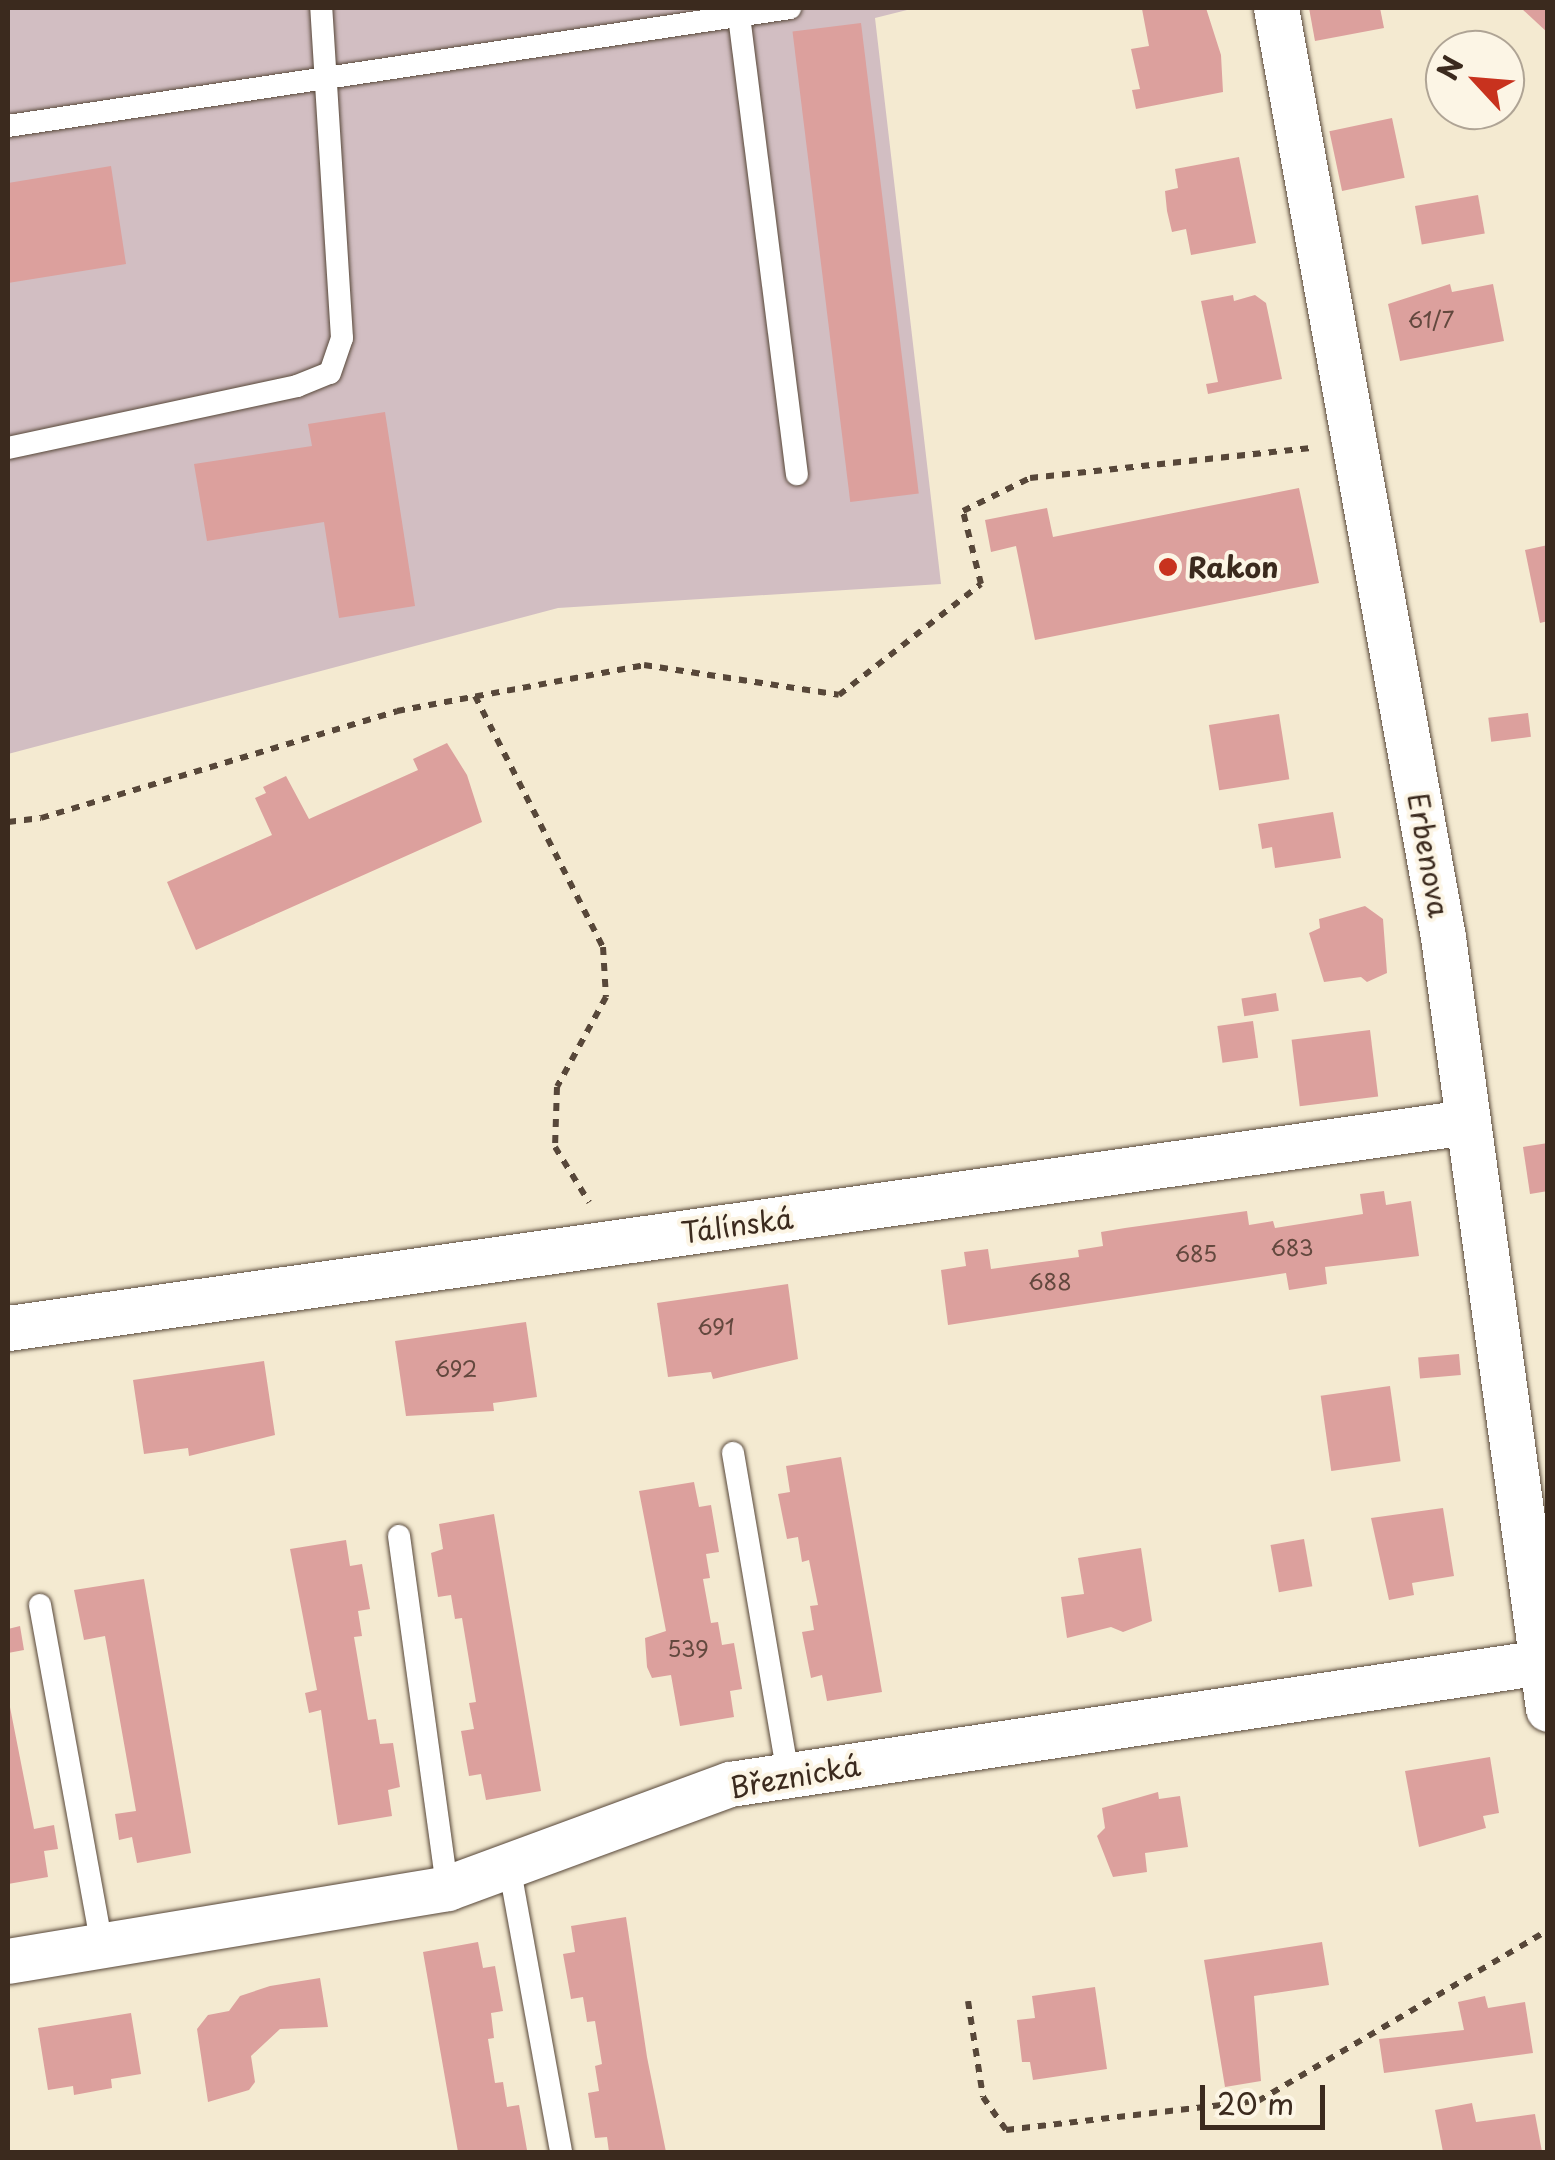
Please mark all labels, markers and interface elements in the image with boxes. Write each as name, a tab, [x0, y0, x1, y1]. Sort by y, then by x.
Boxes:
north arrow	[1425, 30, 1525, 130]
text: N	[1425, 48, 1474, 87]
house number: 61/7	[1408, 306, 1454, 332]
place label: Rakon	[1188, 550, 1278, 584]
marker: Rakon	[1157, 556, 1179, 578]
street label: Erbenova	[1402, 790, 1456, 920]
street label: Tálínská	[679, 1201, 795, 1249]
house number: 683	[1270, 1234, 1314, 1260]
house number: 685	[1175, 1240, 1217, 1266]
house number: 688	[1028, 1268, 1072, 1294]
house number: 691	[697, 1313, 735, 1339]
house number: 692	[435, 1355, 477, 1381]
house number: 539	[667, 1635, 709, 1661]
street label: Březnická	[727, 1748, 863, 1804]
scale bar	[1205, 2065, 1330, 2127]
text: 20 m	[1217, 2080, 1294, 2125]

